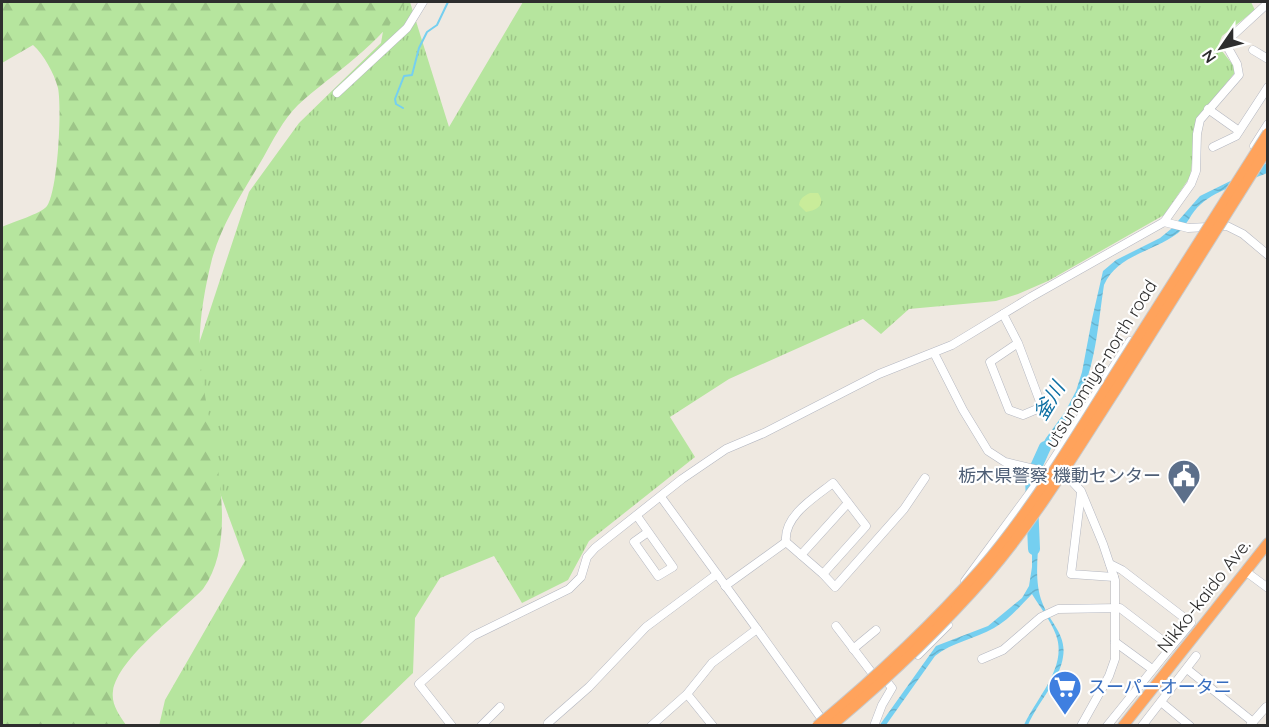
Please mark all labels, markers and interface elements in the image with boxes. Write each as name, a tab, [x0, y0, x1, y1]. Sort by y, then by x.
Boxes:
north arrow	[1191, 18, 1251, 78]
text: N	[1197, 46, 1220, 67]
street label: utsunomiya-north road	[1039, 275, 1162, 452]
water label: 釜川	[1028, 375, 1071, 424]
public building icon: 栃木県警察 機動センター	[1166, 458, 1202, 505]
place label: 栃木県警察 機動センター	[958, 464, 1161, 487]
street label: Nikko-kaido Ave.	[1152, 534, 1255, 657]
supermarket icon: スーパーオータニ	[1047, 669, 1083, 716]
place label: スーパーオータニ	[1088, 675, 1232, 698]

